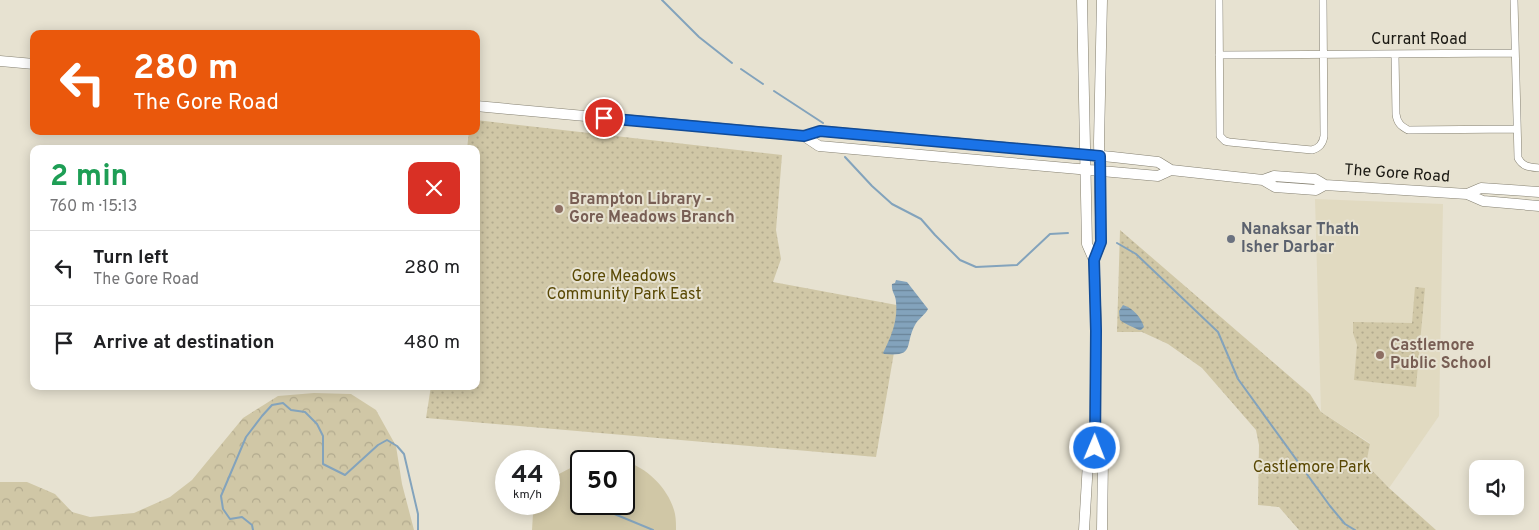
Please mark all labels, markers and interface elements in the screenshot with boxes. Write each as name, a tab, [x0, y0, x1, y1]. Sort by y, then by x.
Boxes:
street label: Currant Road	[1371, 30, 1467, 50]
text: 280 m	[133, 47, 238, 91]
icon: left	[50, 50, 115, 115]
text: The Gore Road	[133, 90, 279, 117]
pin	[583, 97, 625, 139]
icon: arrive	[590, 104, 618, 132]
text: 2 min	[50, 159, 128, 196]
street label: The Gore Road	[1343, 160, 1451, 188]
button: close	[408, 162, 460, 214]
place label: Brampton Library - Gore Meadows Branch	[569, 190, 735, 228]
text: 760 m · 15:13	[50, 197, 137, 217]
marker: Brampton Library - Gore Meadows Branch	[553, 203, 565, 215]
place label: Nanaksar Thath Isher Darbar	[1241, 220, 1359, 258]
marker: Nanaksar Thath Isher Darbar	[1225, 233, 1237, 245]
text: Turn left	[93, 246, 169, 270]
icon: left	[50, 254, 78, 282]
text: 280 m	[404, 256, 460, 280]
park label: Gore Meadows Community Park East	[547, 267, 701, 305]
text: The Gore Road	[93, 270, 199, 290]
icon: arrive	[50, 329, 78, 357]
text: Arrive at destination	[93, 331, 274, 355]
text: 480 m	[404, 331, 460, 355]
place label: Castlemore Public School	[1390, 336, 1491, 374]
marker: Castlemore Public School	[1374, 349, 1386, 361]
position arrow	[1068, 421, 1120, 473]
speed limit sign: 50	[570, 450, 635, 515]
park label: Castlemore Park	[1253, 458, 1371, 478]
text: 44	[511, 460, 544, 492]
map controls	[1469, 460, 1524, 515]
button: sound	[1469, 460, 1524, 515]
text: km/h	[513, 487, 542, 503]

